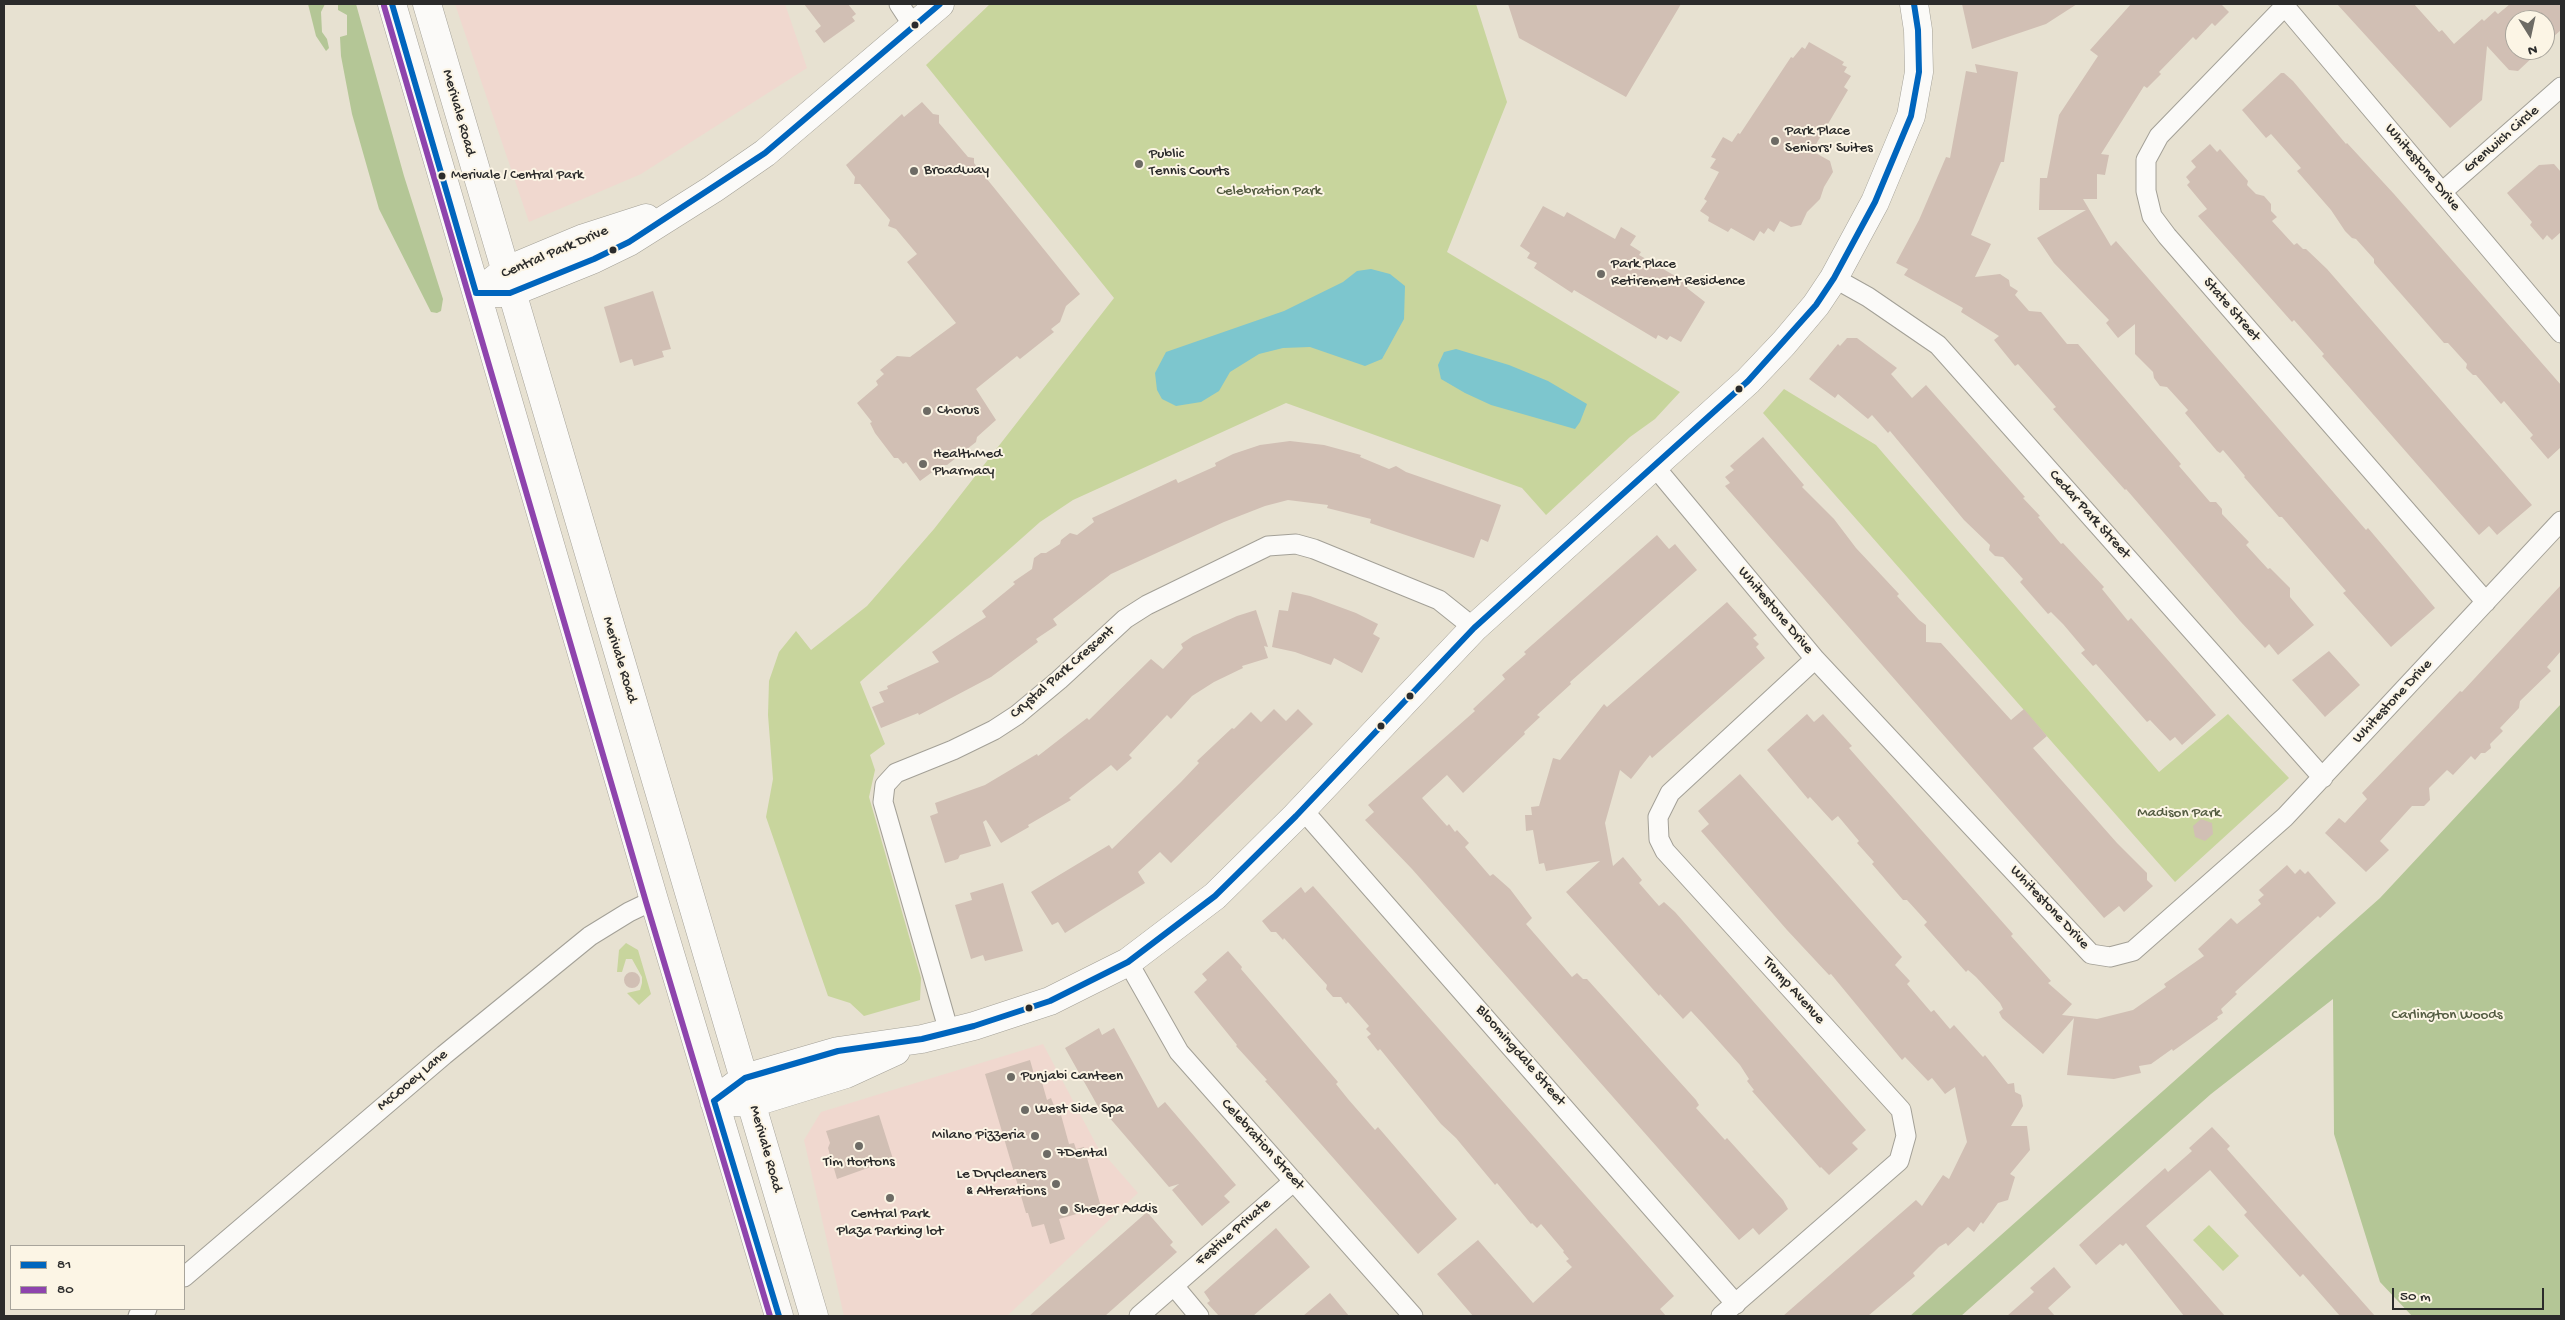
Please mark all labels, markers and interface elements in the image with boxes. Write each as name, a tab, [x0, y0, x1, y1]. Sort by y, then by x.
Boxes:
north arrow	[2505, 10, 2555, 60]
unlabelled marker	[910, 20, 920, 30]
text: N	[2527, 40, 2539, 58]
street label: Merivale Road	[437, 68, 479, 158]
street label: Grenwich Circle	[2461, 102, 2543, 178]
street label: Whitestone Drive	[2380, 121, 2464, 215]
place label: Park Place Seniors' Suites	[1785, 123, 1873, 158]
marker: Park Place Seniors' Suites	[1769, 135, 1781, 147]
place label: Public Tennis Courts	[1149, 146, 1229, 181]
marker: Public Tennis Courts	[1133, 158, 1145, 170]
place label: Broadway	[924, 162, 989, 180]
marker: Broadway	[908, 165, 920, 177]
place label: Merivale / Central Park	[451, 168, 583, 184]
marker: Merivale / Central Park	[437, 171, 447, 181]
park label: Celebration Park	[1217, 183, 1321, 201]
street label: Central Park Drive	[499, 222, 611, 284]
unlabelled marker	[608, 245, 618, 255]
place label: Park Place Retirement Residence	[1611, 256, 1745, 291]
marker: Park Place Retirement Residence	[1595, 268, 1607, 280]
street label: State Street	[2198, 274, 2264, 346]
unlabelled marker	[1734, 384, 1744, 394]
place label: Chorus	[937, 402, 979, 420]
marker: Chorus	[921, 405, 933, 417]
place label: HealthMed Pharmacy	[933, 446, 1002, 481]
marker: HealthMed Pharmacy	[917, 458, 929, 470]
street label: Cedar Park Street	[2044, 467, 2134, 563]
street label: Whitestone Drive	[1733, 564, 1817, 658]
street label: Merivale Road	[597, 615, 641, 705]
street label: Crystal Park Crescent	[1007, 623, 1119, 723]
street label: Whitestone Drive	[2349, 656, 2437, 748]
unlabelled marker	[1405, 691, 1415, 701]
unlabelled marker	[1376, 721, 1386, 731]
park label: Madison Park	[2137, 805, 2221, 823]
street label: Whitestone Drive	[2005, 862, 2093, 954]
street label: Trump Avenue	[1758, 953, 1828, 1029]
street label: Bloomingdale Street	[1471, 1002, 1569, 1110]
unlabelled marker	[1024, 1003, 1034, 1013]
park label: Carlington Woods	[2391, 1007, 2503, 1025]
street label: McCooey Lane	[374, 1046, 452, 1116]
place label: Punjabi Canteen	[1021, 1068, 1123, 1086]
marker: Punjabi Canteen	[1005, 1071, 1017, 1083]
street label: Celebration Street	[1216, 1096, 1308, 1194]
place label: West Side Spa	[1035, 1101, 1124, 1119]
street label: Merivale Road	[744, 1104, 786, 1194]
marker: West Side Spa	[1019, 1104, 1031, 1116]
place label: Milano Pizzeria	[932, 1127, 1025, 1145]
marker: Milano Pizzeria	[1029, 1130, 1041, 1142]
marker: Tim Hortons	[853, 1140, 865, 1152]
place label: 7Dental	[1057, 1145, 1107, 1163]
marker: 7Dental	[1041, 1148, 1053, 1160]
place label: Tim Hortons	[823, 1154, 895, 1172]
place label: Le Drycleaners & Alterations	[957, 1166, 1046, 1201]
marker: Le Drycleaners & Alterations	[1050, 1178, 1062, 1190]
marker: Central Park Plaza Parking lot	[884, 1192, 896, 1204]
street label: Festive Private	[1193, 1195, 1275, 1271]
place label: Sheger Addis	[1074, 1201, 1157, 1219]
marker: Sheger Addis	[1058, 1204, 1070, 1216]
place label: Central Park Plaza Parking lot	[837, 1206, 943, 1241]
legend	[10, 1245, 185, 1310]
text: 81	[57, 1256, 71, 1274]
scale bar	[2395, 1278, 2548, 1310]
text: 80	[57, 1281, 74, 1299]
text: 50 m	[2400, 1288, 2431, 1306]

